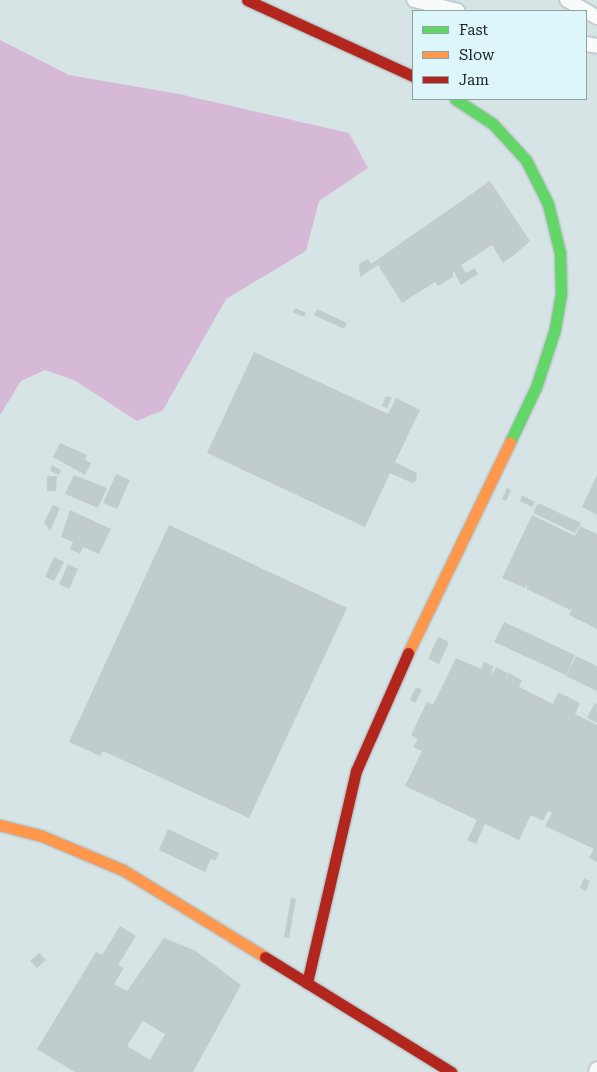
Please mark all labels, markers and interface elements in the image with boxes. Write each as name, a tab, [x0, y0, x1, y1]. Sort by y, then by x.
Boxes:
legend	[412, 10, 587, 100]
text: Fast	[459, 21, 488, 39]
text: Slow	[459, 46, 494, 64]
text: Jam	[459, 71, 489, 89]

